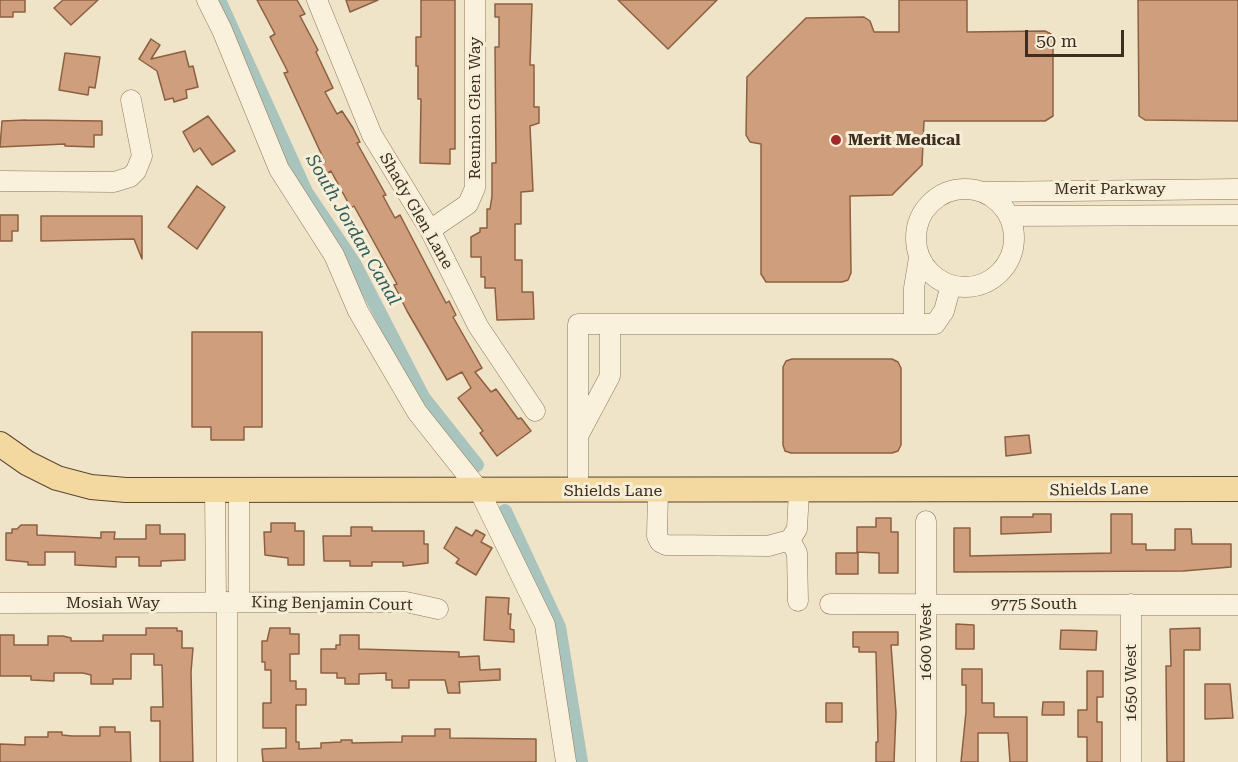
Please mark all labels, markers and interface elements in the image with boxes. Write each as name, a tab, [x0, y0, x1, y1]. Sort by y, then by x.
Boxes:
scale bar	[1028, 18, 1127, 56]
text: 50 m	[1036, 30, 1077, 51]
street label: Reunion Glen Way	[465, 36, 485, 180]
place label: Merit Medical	[848, 130, 960, 150]
marker: Merit Medical	[829, 133, 843, 147]
street label: Shady Glen Lane	[375, 150, 457, 272]
water label: South Jordan Canal	[301, 151, 405, 309]
street label: Merit Parkway	[1054, 179, 1166, 199]
street label: Shields Lane	[1049, 480, 1149, 500]
street label: Shields Lane	[564, 481, 662, 501]
street label: Mosiah Way	[66, 593, 160, 613]
street label: King Benjamin Court	[251, 593, 413, 615]
street label: 9775 South	[991, 594, 1077, 614]
street label: 1600 West	[916, 603, 936, 681]
street label: 1650 West	[1121, 644, 1141, 722]

